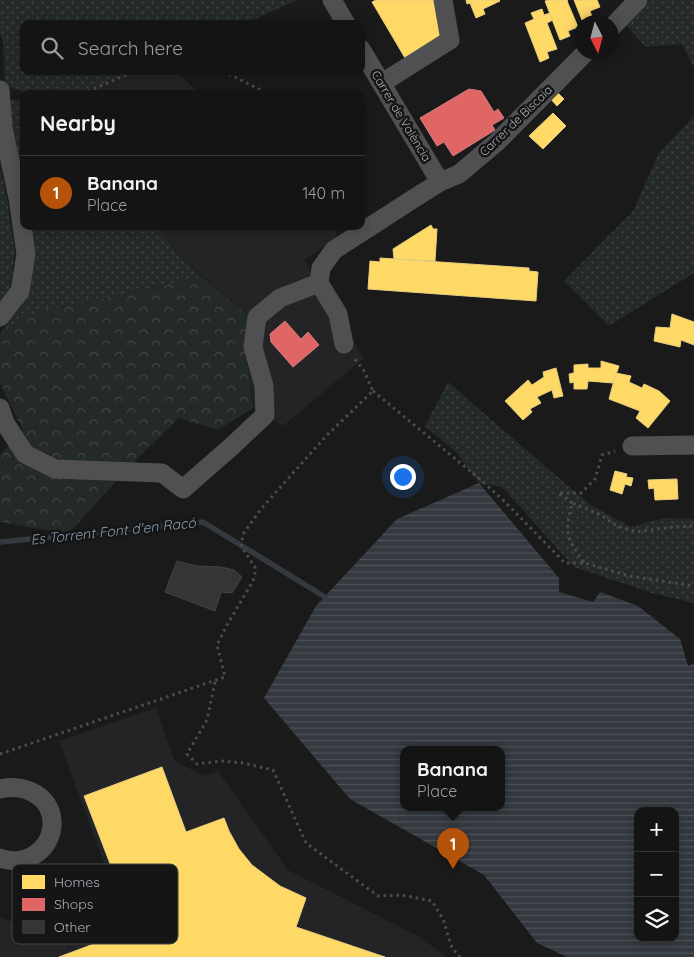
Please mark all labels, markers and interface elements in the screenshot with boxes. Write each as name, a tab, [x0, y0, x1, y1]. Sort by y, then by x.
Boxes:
north arrow	[574, 15, 619, 60]
search box	[20, 20, 365, 75]
icon: search	[38, 34, 66, 62]
text: Search here	[78, 36, 183, 60]
street label: Carrer de València	[368, 67, 435, 164]
street label: Carrer de Biscaia	[476, 82, 555, 159]
text: Nearby	[40, 110, 116, 136]
text: Banana	[87, 171, 158, 195]
text: 1	[53, 183, 59, 203]
text: 140 m	[302, 183, 345, 203]
text: Place	[87, 195, 127, 215]
your location	[390, 464, 416, 490]
water label: Es Torrent Font d'en Racó	[29, 513, 197, 549]
popup	[400, 746, 505, 811]
text: Banana	[417, 757, 488, 781]
text: Place	[417, 781, 457, 801]
map controls	[634, 807, 679, 942]
button: +	[634, 807, 679, 852]
pin: 1	[437, 828, 469, 869]
button: −	[634, 852, 679, 897]
legend	[12, 864, 178, 944]
text: Homes	[54, 873, 100, 891]
text: Shops	[54, 895, 93, 913]
button: layers	[634, 897, 679, 942]
text: Other	[54, 918, 91, 936]

